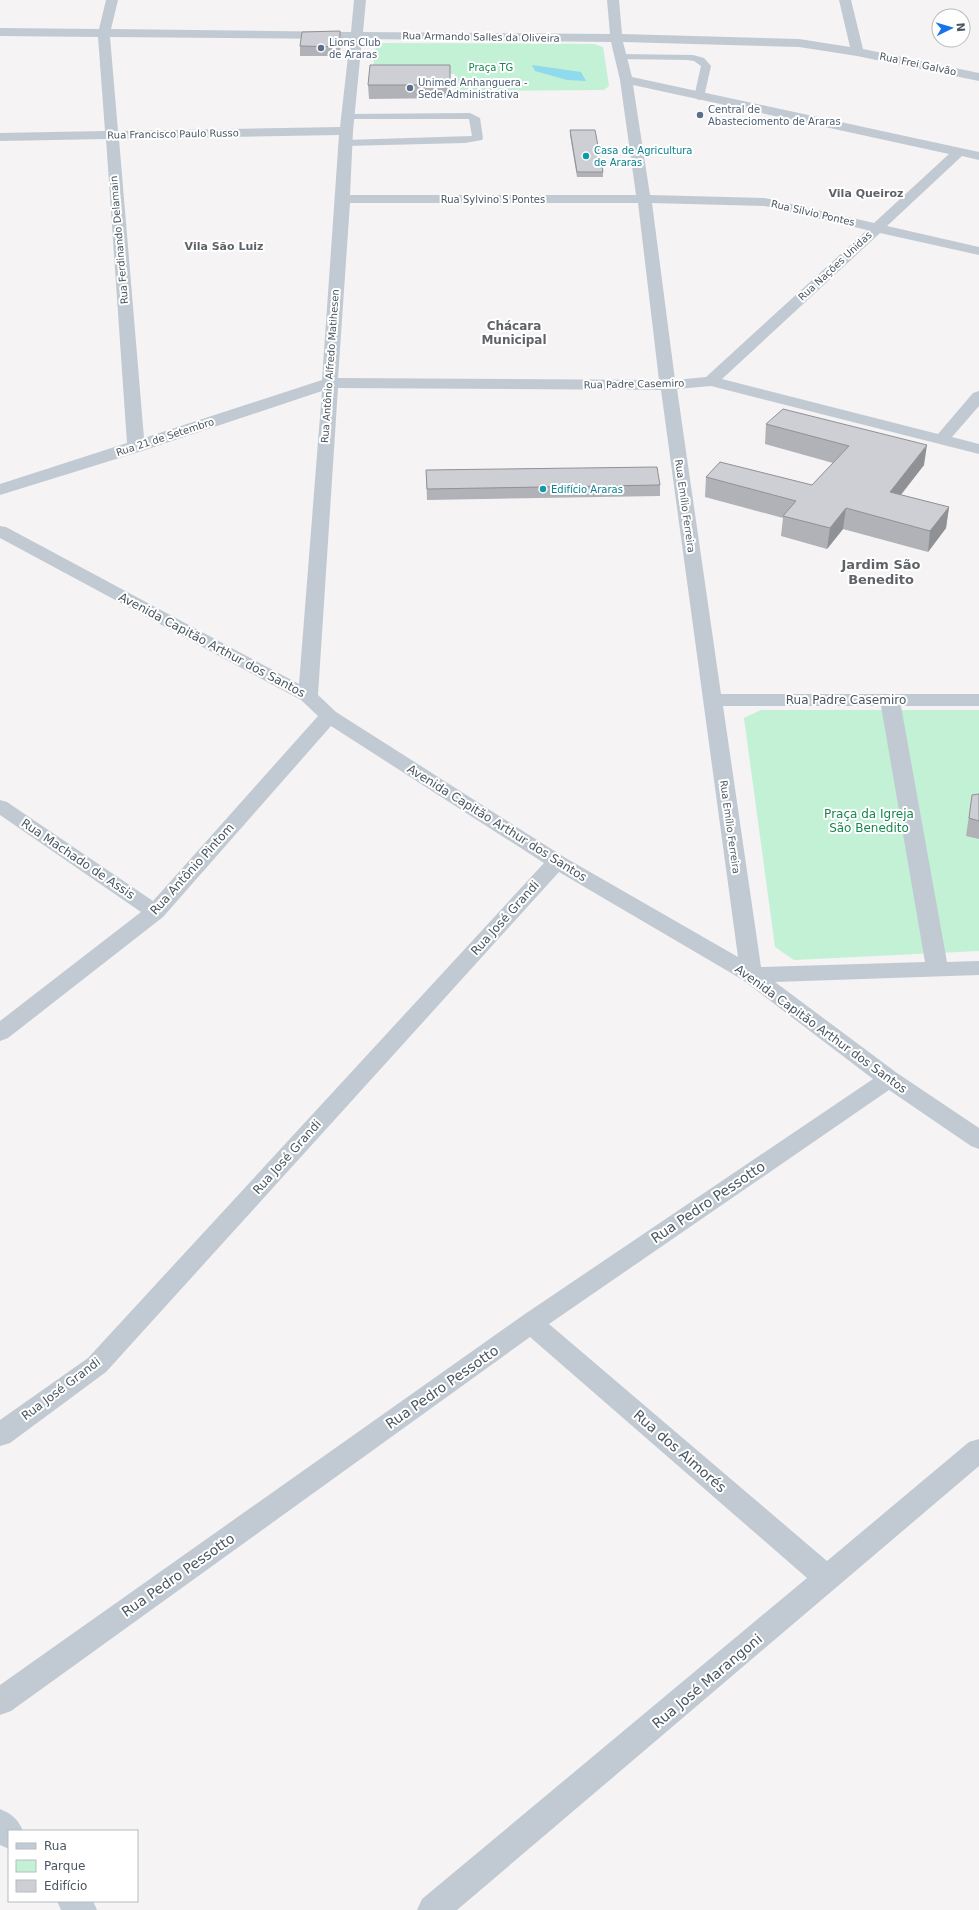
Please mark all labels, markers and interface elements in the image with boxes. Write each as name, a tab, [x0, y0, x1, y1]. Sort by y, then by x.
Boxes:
north arrow	[931, 8, 971, 48]
text: N	[954, 22, 967, 32]
street label: Rua Armando Salles da Oliveira	[402, 30, 560, 44]
place label: Lions Club de Araras	[329, 37, 381, 60]
marker: Lions Club de Araras	[316, 43, 326, 53]
street label: Rua Frei Galvão	[879, 51, 957, 77]
park label: Praça TG	[469, 62, 513, 73]
place label: Unimed Anhanguera - Sede Administrativa	[418, 77, 528, 100]
marker: Unimed Anhanguera - Sede Administrativa	[405, 83, 415, 93]
place label: Central de Abasteciomento de Araras	[708, 104, 841, 127]
marker: Central de Abasteciomento de Araras	[695, 110, 705, 120]
street label: Rua Francisco Paulo Russo	[107, 127, 239, 141]
place label: Casa de Agricultura de Araras	[594, 145, 693, 168]
marker: Casa de Agricultura de Araras	[581, 151, 591, 161]
street label: Rua Ferdinando Delamain	[108, 175, 130, 305]
district label: Vila Queiroz	[829, 187, 903, 200]
street label: Rua Sylvino S Pontes	[441, 194, 545, 205]
street label: Rua Silvio Pontes	[770, 198, 856, 228]
street label: Rua Nações Unidas	[796, 229, 874, 303]
district label: Vila São Luiz	[185, 240, 263, 253]
street label: Rua Antônio Alfredo Matihesen	[319, 289, 341, 443]
district label: Chácara Municipal	[481, 319, 547, 347]
street label: Rua Padre Casemiro	[584, 378, 684, 390]
street label: Rua 21 de Setembro	[115, 416, 215, 458]
street label: Rua Emílio Ferreira	[673, 459, 697, 553]
marker: Edifício Araras	[538, 484, 548, 494]
place label: Edifício Araras	[551, 484, 623, 495]
district label: Jardim São Benedito	[841, 557, 921, 587]
street label: Avenida Capitão Arthur dos Santos	[116, 590, 308, 700]
street label: Rua Padre Casemiro	[786, 693, 906, 707]
street label: Avenida Capitão Arthur dos Santos	[405, 762, 589, 884]
street label: Rua Emílio Ferreira	[718, 780, 742, 874]
park label: Praça da Igreja São Benedito	[824, 807, 914, 835]
street label: Rua Machado de Assis	[19, 816, 137, 902]
street label: Rua Antônio Pintom	[147, 820, 237, 918]
street label: Rua José Grandi	[468, 878, 542, 958]
street label: Avenida Capitão Arthur dos Santos	[732, 962, 910, 1096]
street label: Rua José Grandi	[250, 1117, 324, 1197]
street label: Rua Pedro Pessotto	[648, 1158, 768, 1246]
street label: Rua Pedro Pessotto	[382, 1342, 502, 1432]
street label: Rua José Grandi	[19, 1355, 103, 1423]
street label: Rua dos Aimorés	[631, 1407, 729, 1495]
street label: Rua Pedro Pessotto	[118, 1530, 238, 1620]
street label: Rua José Marangoni	[649, 1630, 765, 1732]
legend	[8, 1830, 138, 1902]
text: Rua	[44, 1839, 67, 1853]
text: Parque	[44, 1859, 85, 1873]
text: Edifício	[44, 1879, 87, 1893]

